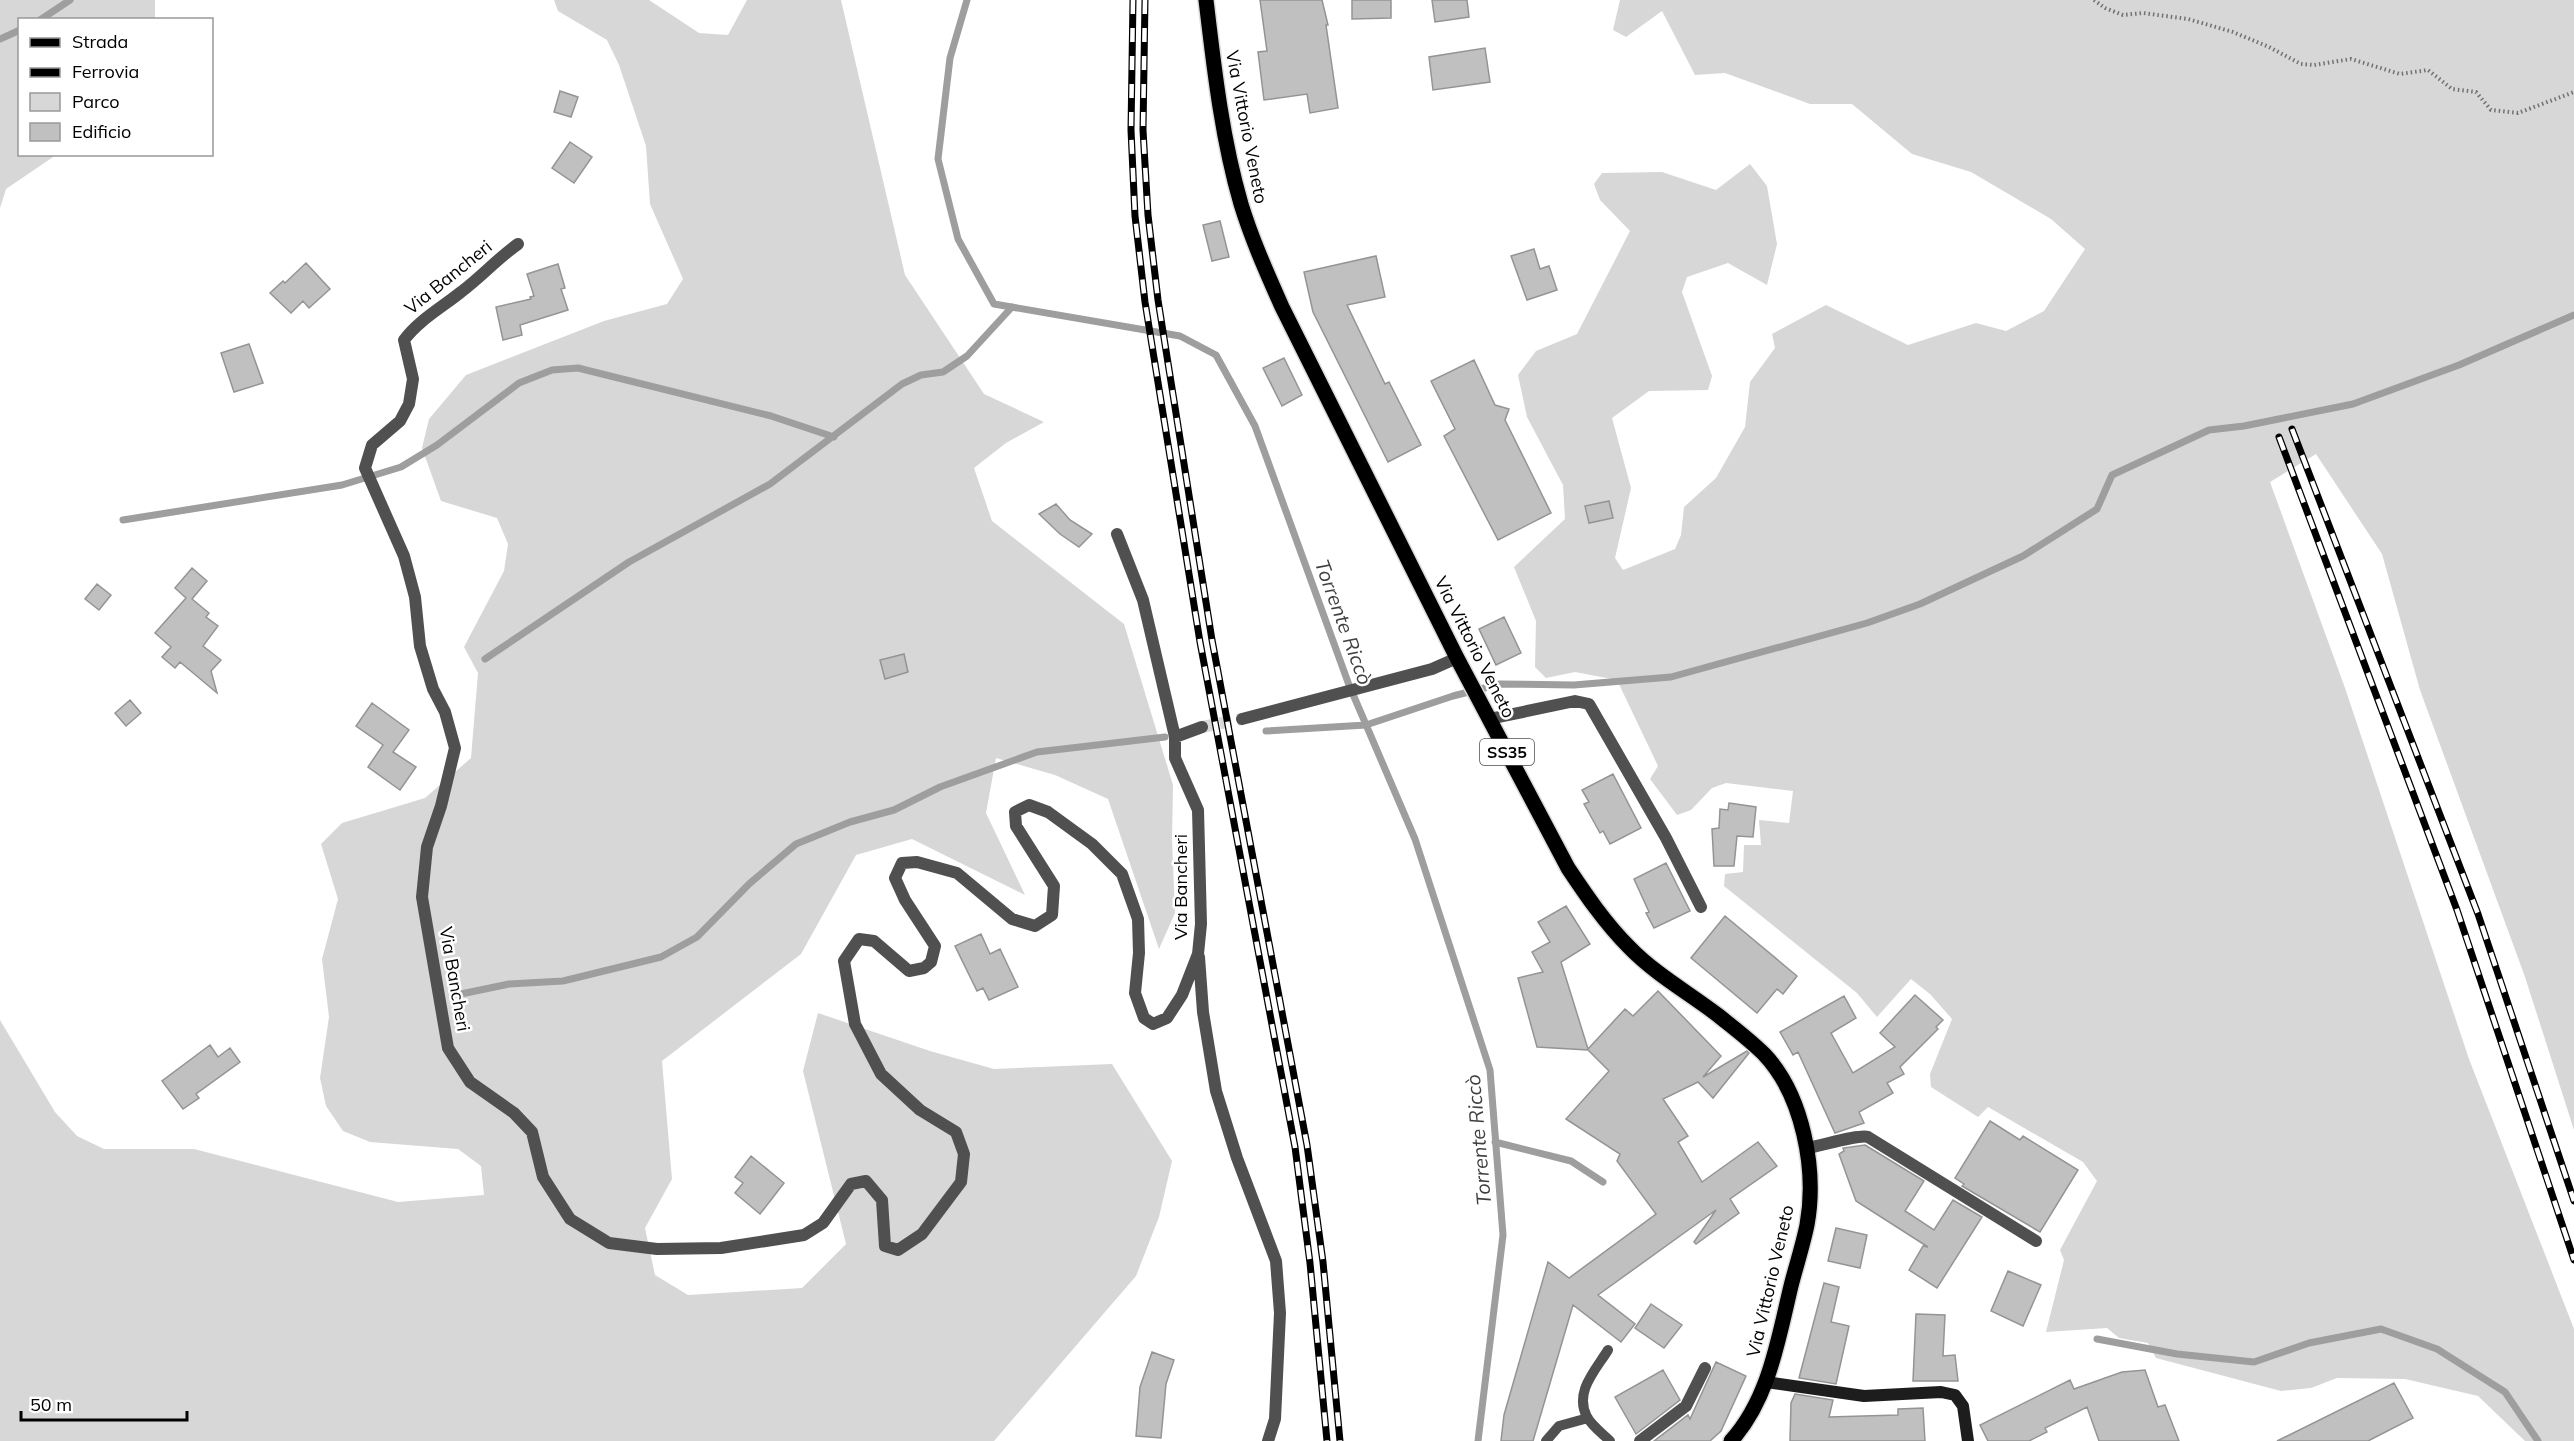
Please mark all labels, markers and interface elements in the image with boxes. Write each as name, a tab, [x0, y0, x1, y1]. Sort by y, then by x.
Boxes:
legend	[18, 18, 213, 156]
text: Strada	[72, 30, 128, 53]
street label: Via Vittorio Veneto	[1221, 48, 1273, 206]
text: Ferrovia	[72, 60, 139, 83]
text: Parco	[72, 90, 120, 113]
text: Edificio	[72, 120, 131, 143]
street label: Via Bancheri	[400, 235, 496, 319]
water label: Torrente Riccò	[1310, 556, 1378, 688]
street label: Via Vittorio Veneto	[1429, 572, 1521, 722]
road number: SS35	[1480, 739, 1534, 765]
street label: Via Bancheri	[1169, 834, 1192, 940]
street label: Via Bancheri	[434, 925, 476, 1033]
water label: Torrente Riccò	[1460, 1073, 1496, 1207]
street label: Via Vittorio Veneto	[1741, 1203, 1799, 1359]
scale bar	[21, 1384, 188, 1422]
text: 50 m	[30, 1393, 72, 1416]

